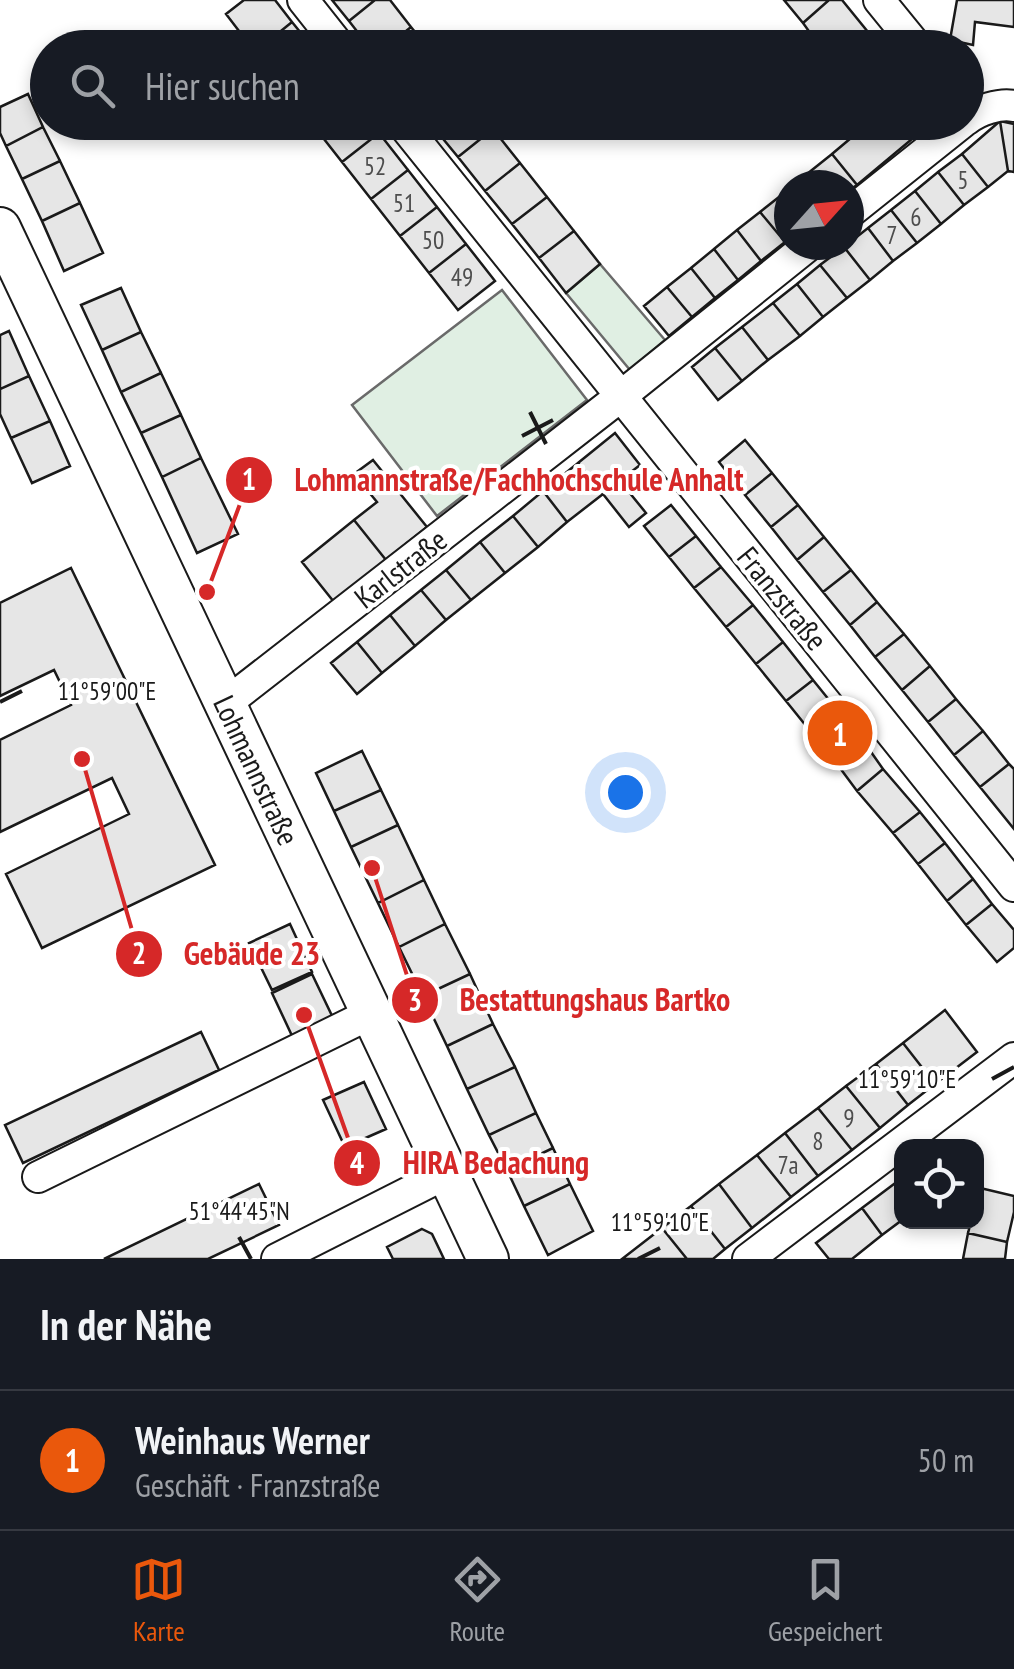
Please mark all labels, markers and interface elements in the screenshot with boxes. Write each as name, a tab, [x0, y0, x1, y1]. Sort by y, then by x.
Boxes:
search box	[30, 30, 984, 140]
icon: search	[65, 58, 120, 113]
text: Hier suchen	[145, 61, 300, 110]
house number: 52	[364, 150, 386, 182]
house number: 5	[957, 164, 969, 196]
north arrow	[774, 170, 864, 260]
house number: 51	[393, 187, 415, 219]
house number: 6	[910, 201, 922, 233]
house number: 7	[886, 219, 898, 251]
house number: 50	[422, 224, 444, 256]
house number: 49	[451, 261, 473, 293]
callout: Lohmannstraße/Fachhochschule Anhalt	[224, 449, 764, 511]
text: Lohmannstraße/Fachhochschule Anhalt	[294, 458, 744, 500]
text: 1	[242, 459, 256, 498]
street label: Karlstraße	[346, 520, 454, 616]
street label: Franzstraße	[729, 538, 837, 658]
text: 11°59'00"E	[58, 675, 156, 707]
street label: Lohmannstraße	[205, 689, 309, 851]
pin: 1	[808, 696, 872, 770]
your location	[600, 767, 651, 818]
callout: Gebäude 23	[114, 923, 340, 985]
text: Gebäude 23	[184, 932, 320, 974]
text: 2	[132, 933, 146, 972]
callout: Bestattungshaus Bartko	[390, 969, 751, 1031]
text: Bestattungshaus Bartko	[460, 978, 730, 1020]
text: 3	[408, 980, 422, 1019]
text: 11°59'10"E	[858, 1063, 956, 1095]
house number: 9	[843, 1102, 855, 1134]
house number: 8	[812, 1125, 824, 1157]
callout: HIRA Bedachung	[332, 1132, 610, 1194]
map controls	[894, 1139, 984, 1229]
button: locate	[894, 1139, 984, 1229]
text: HIRA Bedachung	[403, 1141, 589, 1183]
text: 4	[350, 1143, 364, 1182]
house number: 7a	[778, 1149, 798, 1181]
text: 51°44'45"N	[188, 1195, 290, 1227]
text: 11°59'10"E	[611, 1206, 709, 1238]
text: In der Nähe	[40, 1297, 212, 1352]
text: Weinhaus Werner	[135, 1415, 370, 1464]
text: 1	[65, 1439, 80, 1481]
text: 50 m	[918, 1439, 974, 1481]
text: Geschäft · Franzstraße	[135, 1464, 380, 1506]
tab: Karte	[131, 1552, 186, 1649]
tab: Route	[449, 1552, 505, 1649]
tab: Gespeichert	[768, 1552, 883, 1649]

